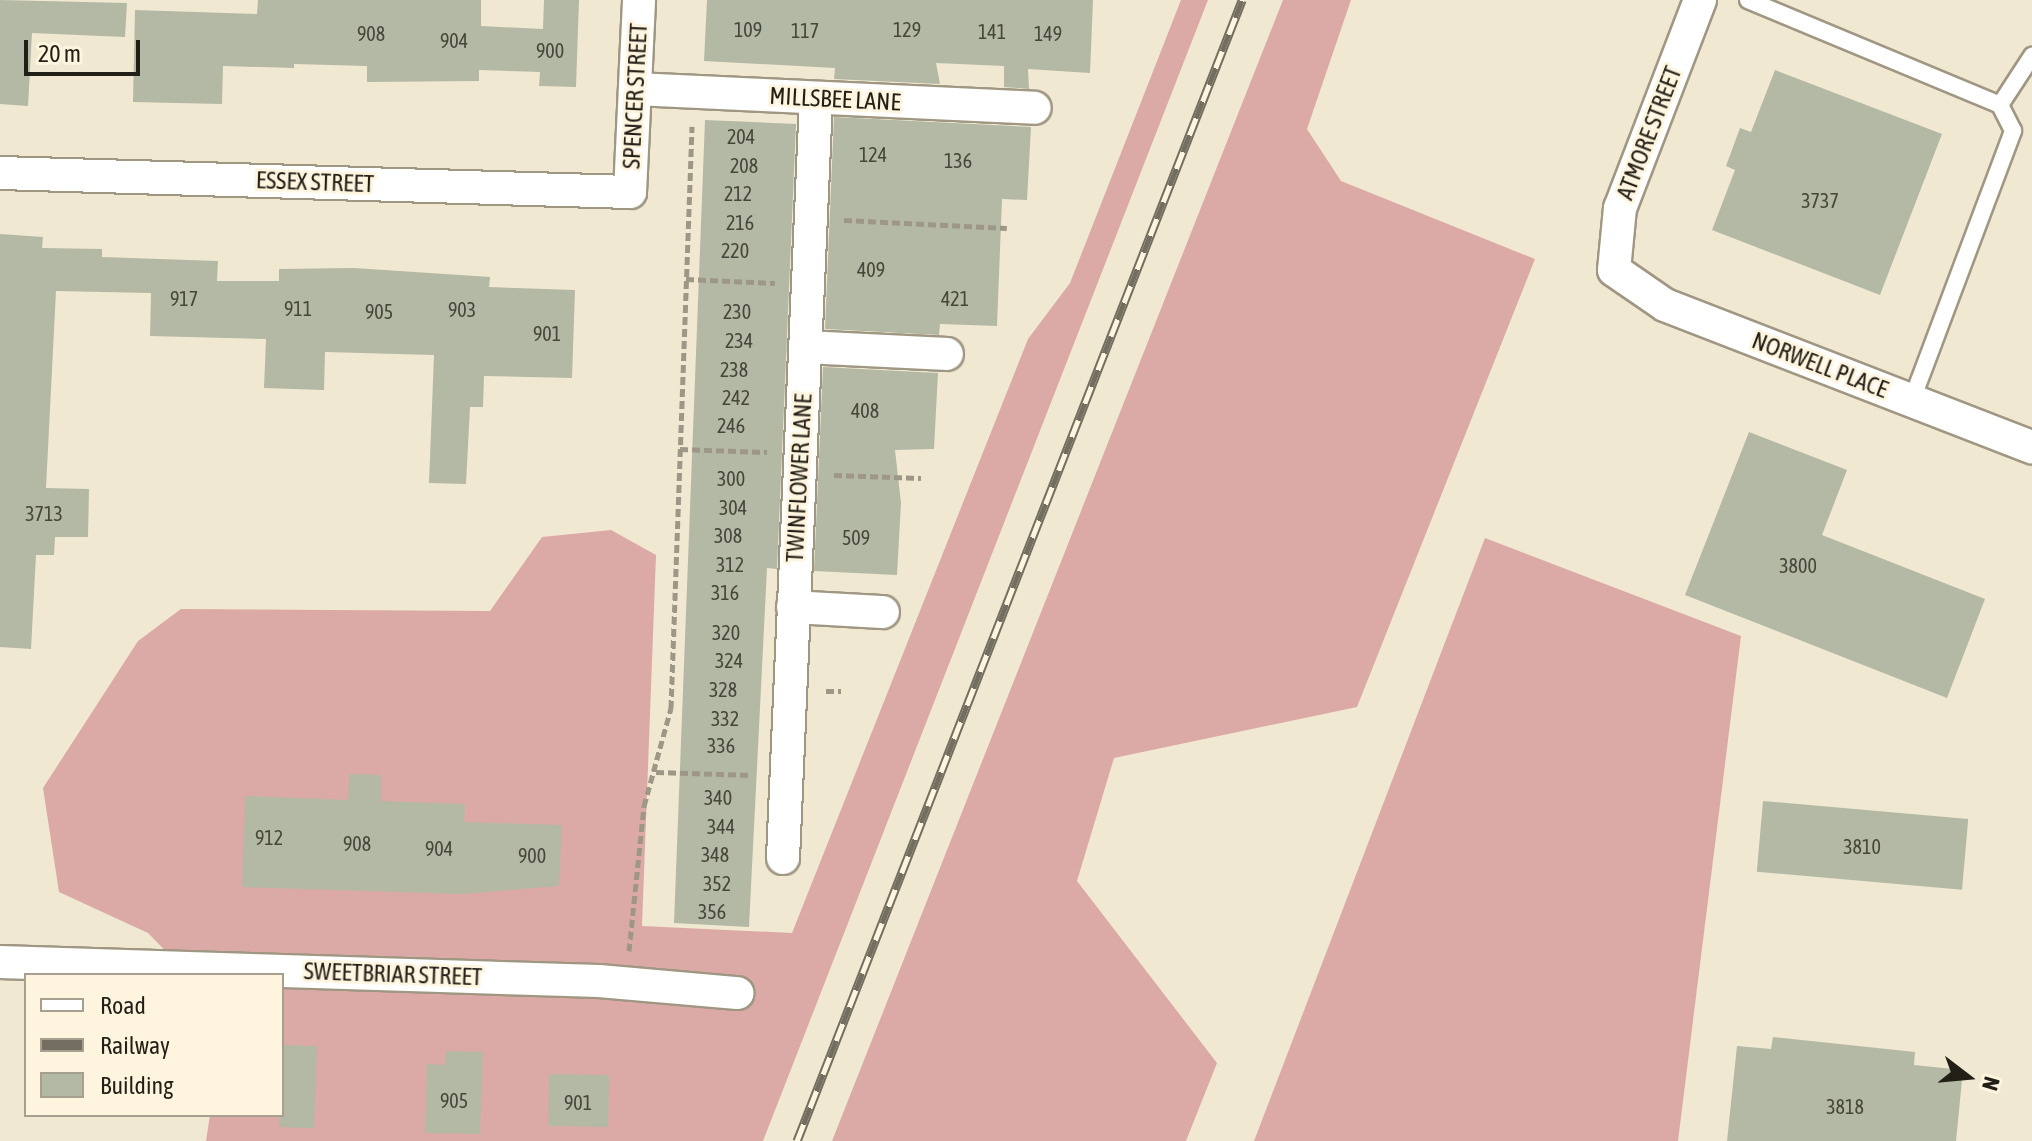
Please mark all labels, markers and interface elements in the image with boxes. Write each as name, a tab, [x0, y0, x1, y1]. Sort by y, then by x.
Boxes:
house number: 109	[734, 17, 762, 41]
house number: 129	[893, 17, 921, 41]
house number: 117	[791, 18, 819, 42]
house number: 141	[978, 19, 1006, 43]
house number: 908	[357, 21, 385, 45]
house number: 149	[1034, 21, 1062, 45]
street label: SPENCER STREET	[617, 22, 653, 170]
scale bar	[28, 24, 144, 74]
house number: 904	[440, 28, 468, 52]
house number: 900	[536, 38, 564, 62]
text: 20 m	[38, 40, 81, 67]
street label: ATMORE STREET	[1610, 62, 1688, 204]
street label: MILLSBEE LANE	[769, 81, 901, 117]
house number: 204	[727, 124, 755, 148]
house number: 124	[859, 142, 887, 166]
house number: 136	[944, 148, 972, 172]
house number: 208	[730, 153, 758, 177]
street label: ESSEX STREET	[255, 166, 375, 198]
house number: 212	[724, 181, 752, 205]
house number: 3737	[1801, 188, 1839, 212]
house number: 216	[726, 210, 754, 234]
house number: 220	[721, 238, 749, 262]
house number: 409	[857, 257, 885, 281]
house number: 917	[170, 286, 198, 310]
house number: 421	[941, 286, 969, 310]
house number: 911	[284, 296, 312, 320]
house number: 903	[448, 297, 476, 321]
house number: 905	[365, 299, 393, 323]
house number: 230	[723, 299, 751, 323]
house number: 901	[533, 321, 561, 345]
street label: NORWELL PLACE	[1748, 326, 1892, 404]
house number: 234	[725, 328, 753, 352]
house number: 238	[720, 357, 748, 381]
house number: 242	[722, 385, 750, 409]
street label: TWINFLOWER LANE	[780, 393, 818, 563]
house number: 408	[851, 398, 879, 422]
house number: 246	[717, 413, 745, 437]
house number: 300	[717, 466, 745, 490]
house number: 304	[719, 495, 747, 519]
house number: 3713	[25, 501, 63, 525]
house number: 308	[714, 523, 742, 547]
house number: 509	[842, 525, 870, 549]
house number: 312	[716, 552, 744, 576]
house number: 3800	[1779, 553, 1817, 577]
house number: 316	[711, 580, 739, 604]
house number: 320	[712, 620, 740, 644]
house number: 324	[715, 648, 743, 672]
house number: 328	[709, 677, 737, 701]
house number: 332	[711, 706, 739, 730]
house number: 336	[707, 733, 735, 757]
house number: 340	[704, 785, 732, 809]
house number: 344	[707, 814, 735, 838]
house number: 912	[255, 825, 283, 849]
house number: 908	[343, 831, 371, 855]
house number: 3810	[1843, 834, 1881, 858]
house number: 904	[425, 836, 453, 860]
house number: 348	[701, 842, 729, 866]
house number: 900	[518, 843, 546, 867]
house number: 352	[703, 871, 731, 895]
house number: 356	[698, 899, 726, 923]
street label: SWEETBRIAR STREET	[303, 956, 483, 992]
legend	[24, 973, 284, 1117]
text: Road	[100, 992, 146, 1019]
text: Railway	[100, 1032, 170, 1059]
north arrow	[1928, 1037, 2008, 1117]
text: Building	[100, 1072, 173, 1099]
text: N	[1977, 1074, 2005, 1093]
house number: 905	[440, 1088, 468, 1112]
house number: 901	[564, 1090, 592, 1114]
house number: 3818	[1826, 1094, 1864, 1118]

